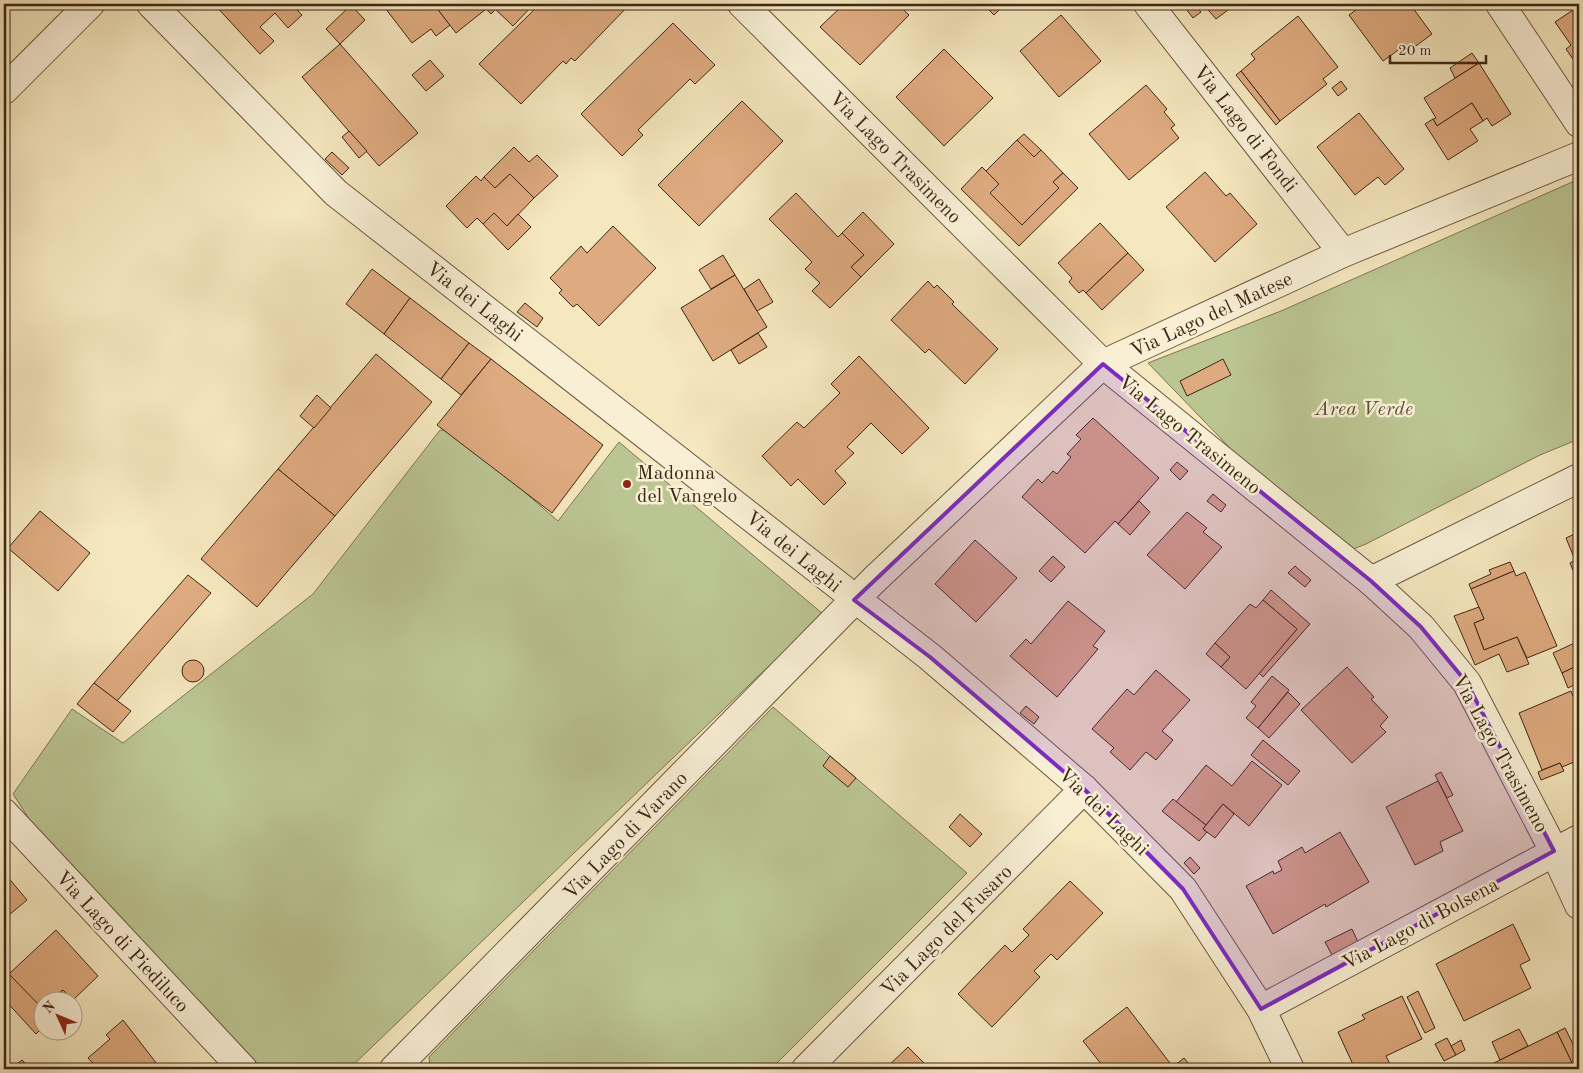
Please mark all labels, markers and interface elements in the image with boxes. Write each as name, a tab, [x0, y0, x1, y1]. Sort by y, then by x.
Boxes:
scale bar	[1390, 32, 1487, 64]
text: 20 m	[1398, 44, 1432, 59]
street label: Via Lago di Fondi	[1189, 62, 1300, 197]
street label: Via Lago Trasimeno	[825, 89, 964, 228]
street label: Via dei Laghi	[422, 259, 526, 346]
street label: Via Lago del Matese	[1128, 269, 1296, 362]
street label: Via Lago Trasimeno	[1114, 372, 1264, 499]
park label: Area Verde	[1314, 400, 1413, 420]
place label: Madonna del Vangelo	[637, 464, 737, 507]
marker: Madonna del Vangelo	[621, 478, 633, 490]
street label: Via dei Laghi	[741, 508, 844, 597]
street label: Via Lago Trasimeno	[1448, 672, 1551, 836]
street label: Via dei Laghi	[1054, 765, 1151, 860]
street label: Via Lago di Varano	[561, 769, 692, 904]
street label: Via Lago del Fusaro	[878, 862, 1017, 1001]
street label: Via Lago di Piediluco	[51, 868, 192, 1017]
street label: Via Lago di Bolsena	[1339, 875, 1503, 974]
north arrow	[32, 990, 82, 1040]
text: N	[41, 999, 58, 1016]

